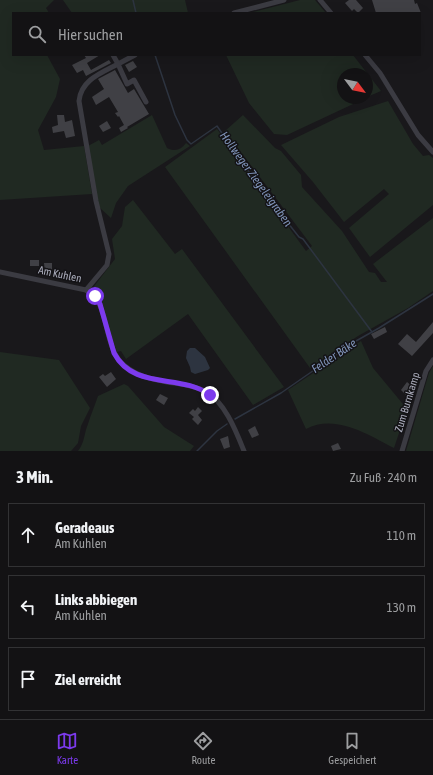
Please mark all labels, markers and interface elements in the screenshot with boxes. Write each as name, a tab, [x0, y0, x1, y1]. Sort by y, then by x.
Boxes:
search box	[12, 12, 421, 56]
icon: search	[26, 23, 48, 45]
text: Hier suchen	[58, 26, 123, 43]
north arrow	[337, 68, 373, 104]
water label: Hollweger Ziegeleigraben	[217, 129, 295, 229]
street label: Am Kuhlen	[37, 264, 83, 284]
route start	[86, 287, 104, 305]
water label: Felder Bäke	[309, 336, 360, 376]
street label: Zum Burnkamp	[392, 371, 422, 433]
route end	[201, 386, 219, 404]
text: 3 Min.	[16, 467, 53, 487]
text: Zu Fuß · 240 m	[350, 470, 417, 485]
text: Geradeaus	[55, 519, 114, 536]
icon: ahead	[17, 524, 39, 546]
text: 110 m	[387, 528, 416, 543]
text: Am Kuhlen	[55, 536, 107, 551]
text: Links abbiegen	[55, 591, 137, 608]
icon: left	[17, 596, 39, 618]
text: 130 m	[387, 600, 416, 615]
text: Am Kuhlen	[55, 608, 107, 623]
icon: arrive	[17, 668, 39, 690]
text: Ziel erreicht	[55, 671, 121, 688]
tab: Karte	[56, 730, 78, 766]
tab: Route	[191, 730, 215, 766]
tab: Gespeichert	[328, 730, 377, 766]

